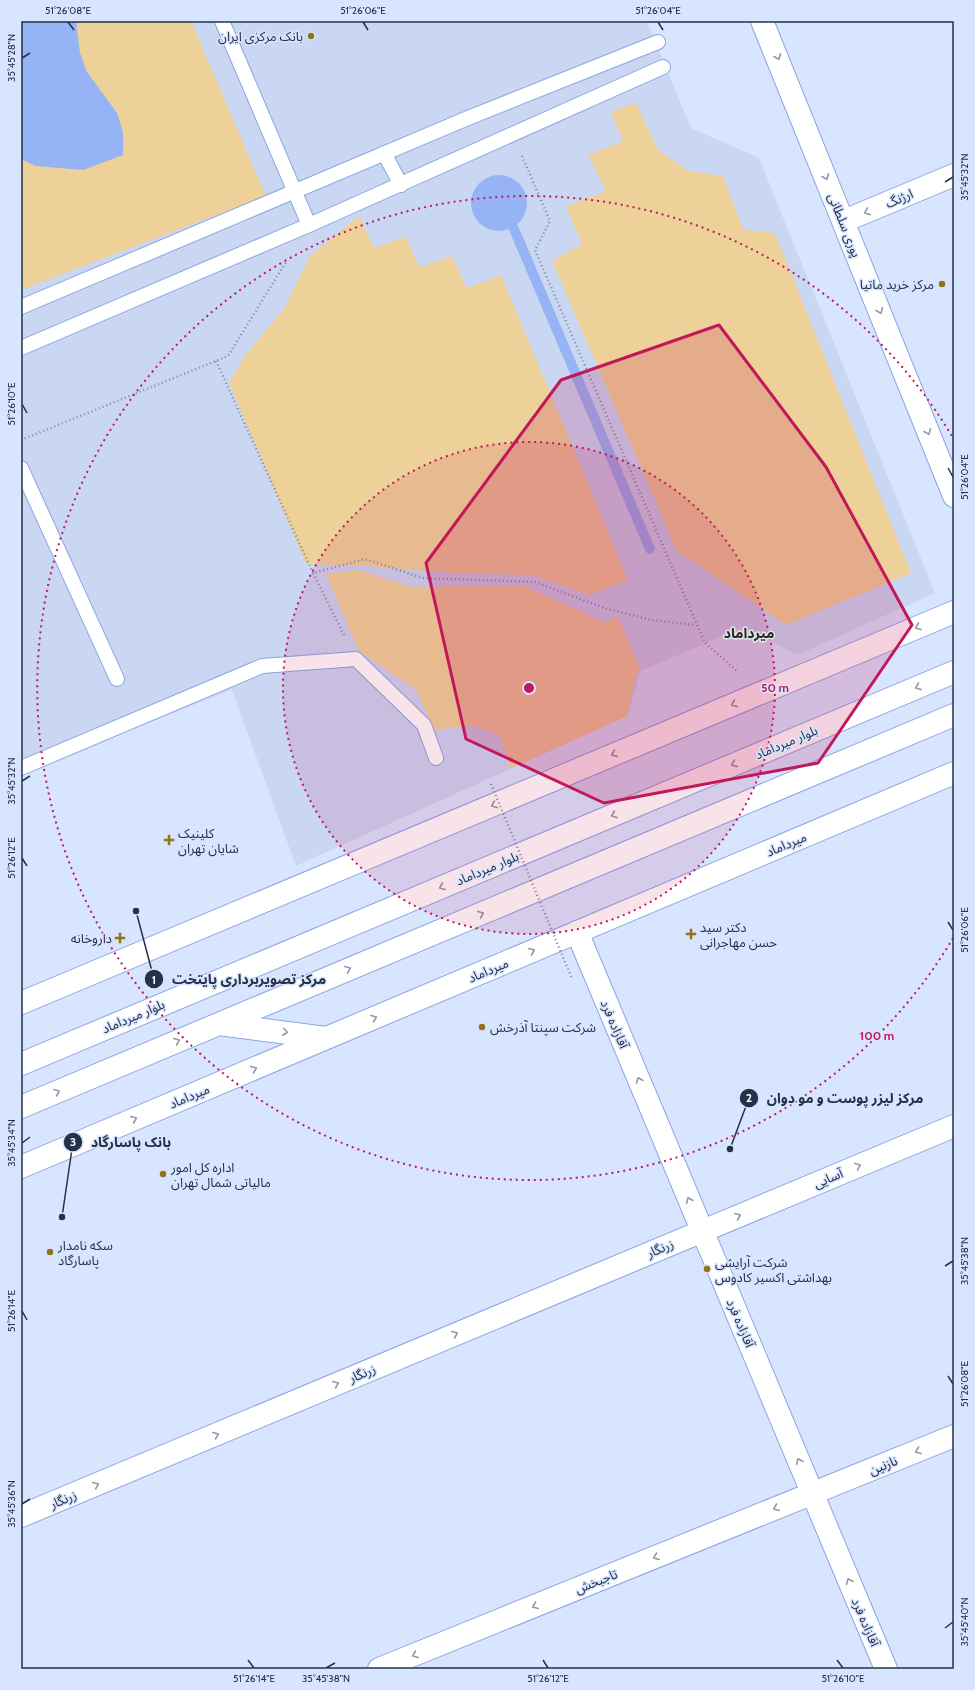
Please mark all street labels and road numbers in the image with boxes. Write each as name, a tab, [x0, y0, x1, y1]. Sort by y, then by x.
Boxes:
street label: ارژنگ	[883, 185, 915, 211]
street label: پوری سلطانی	[823, 191, 865, 260]
street label: بلوار میرداماد	[752, 722, 820, 762]
street label: میرداماد	[763, 828, 809, 860]
street label: بلوار میرداماد	[453, 848, 521, 888]
street label: میرداماد	[465, 954, 511, 986]
street label: بلوار میرداماد	[99, 996, 167, 1036]
street label: آقازاده فرد	[598, 997, 633, 1052]
street label: میرداماد	[166, 1080, 212, 1112]
street label: آسایی	[811, 1164, 847, 1192]
street label: زرنگار	[643, 1235, 676, 1261]
street label: آقازاده فرد	[724, 1296, 759, 1351]
street label: زرنگار	[345, 1360, 378, 1386]
street label: نازنین	[866, 1452, 900, 1479]
street label: زرنگار	[46, 1486, 79, 1512]
street label: تاجبخش	[572, 1565, 620, 1598]
street label: آقازاده فرد	[849, 1595, 884, 1650]

